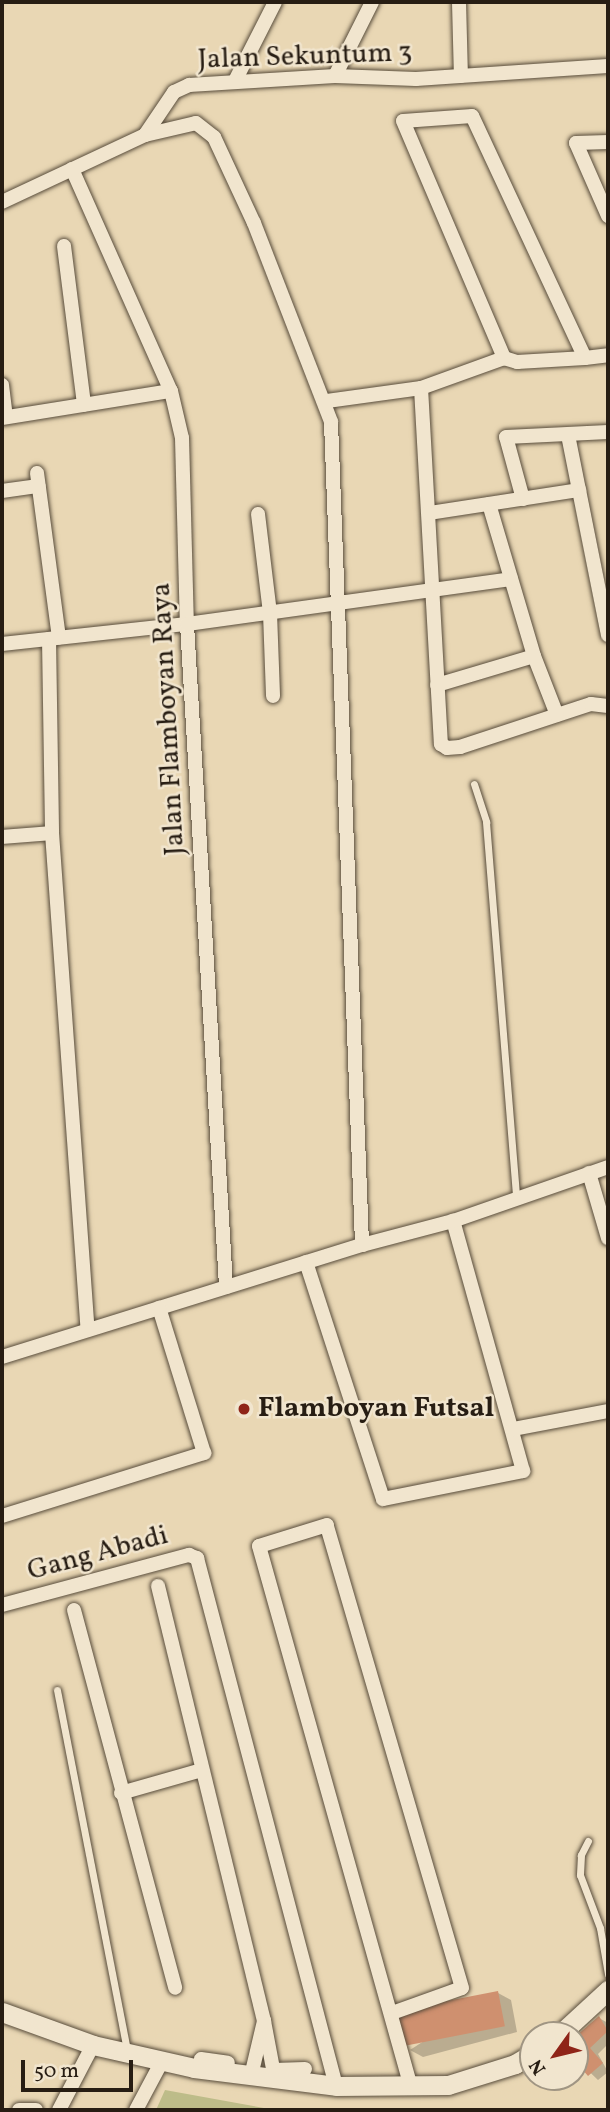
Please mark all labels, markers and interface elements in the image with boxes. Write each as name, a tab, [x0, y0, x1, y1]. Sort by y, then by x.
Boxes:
street label: Jalan Sekuntum 3	[197, 36, 413, 78]
street label: Jalan Flamboyan Raya	[145, 582, 193, 856]
place label: Flamboyan Futsal	[258, 1392, 494, 1426]
marker: Flamboyan Futsal	[236, 1401, 252, 1417]
street label: Gang Abadi	[24, 1519, 172, 1589]
north arrow	[519, 2021, 589, 2091]
scale bar	[24, 2046, 136, 2090]
text: N	[524, 2054, 553, 2080]
text: 50 m	[34, 2057, 79, 2086]

